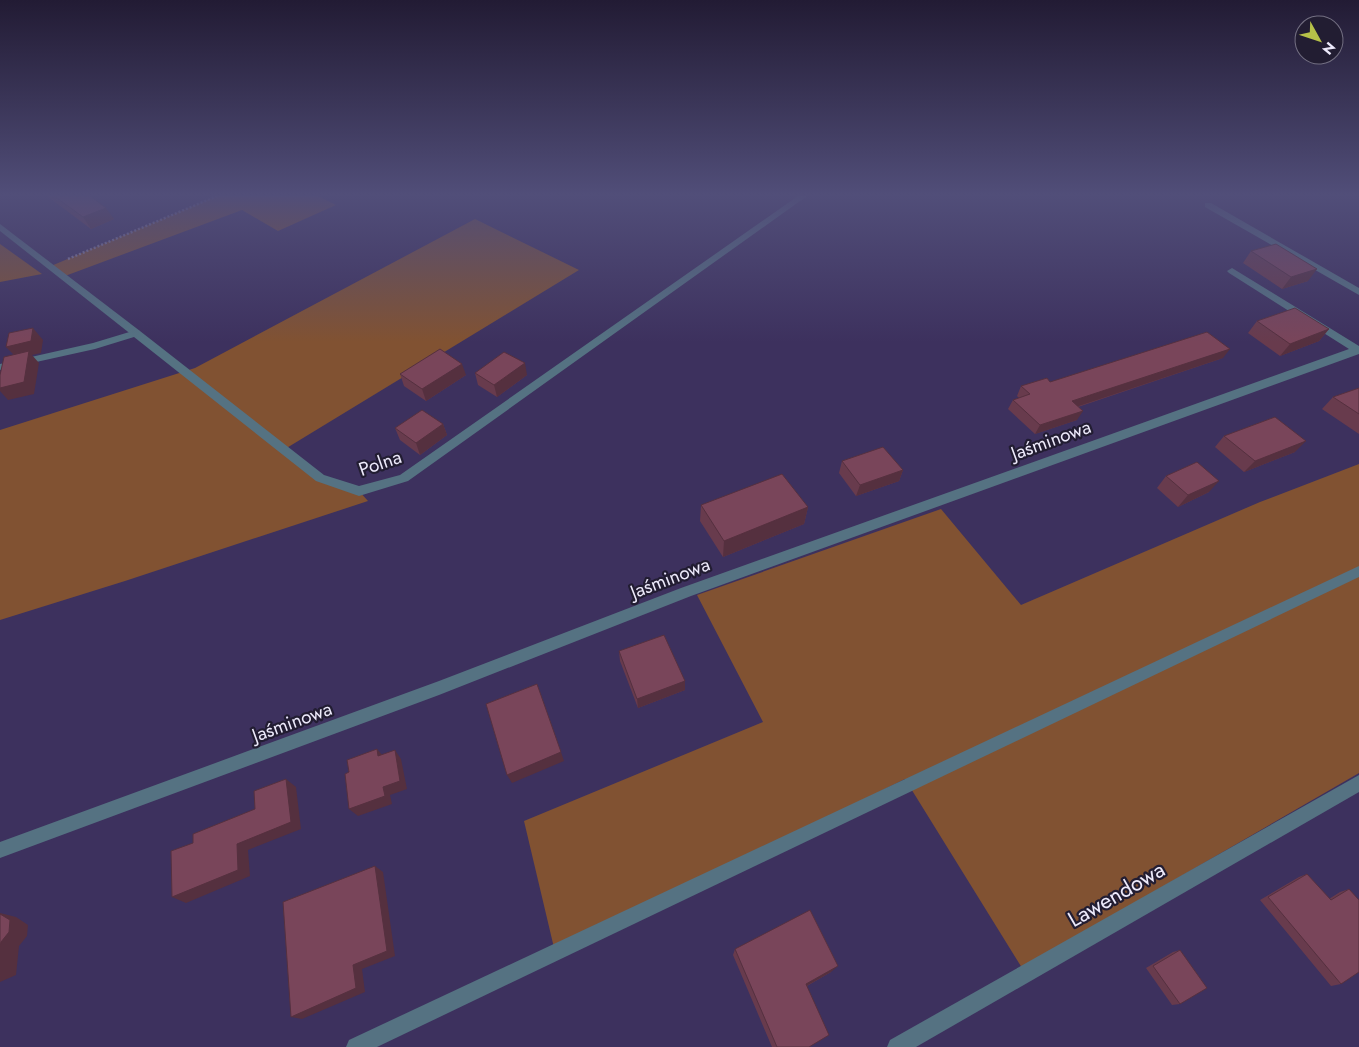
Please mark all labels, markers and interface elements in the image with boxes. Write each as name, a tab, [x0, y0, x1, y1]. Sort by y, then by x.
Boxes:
north arrow	[1294, 15, 1344, 65]
text: N	[1318, 38, 1340, 59]
street label: Jaśminowa	[1004, 413, 1095, 468]
street label: Polna	[355, 443, 405, 483]
street label: Jaśminowa	[624, 550, 714, 607]
street label: Jaśminowa	[245, 695, 336, 750]
street label: Lawendowa	[1061, 853, 1171, 935]

